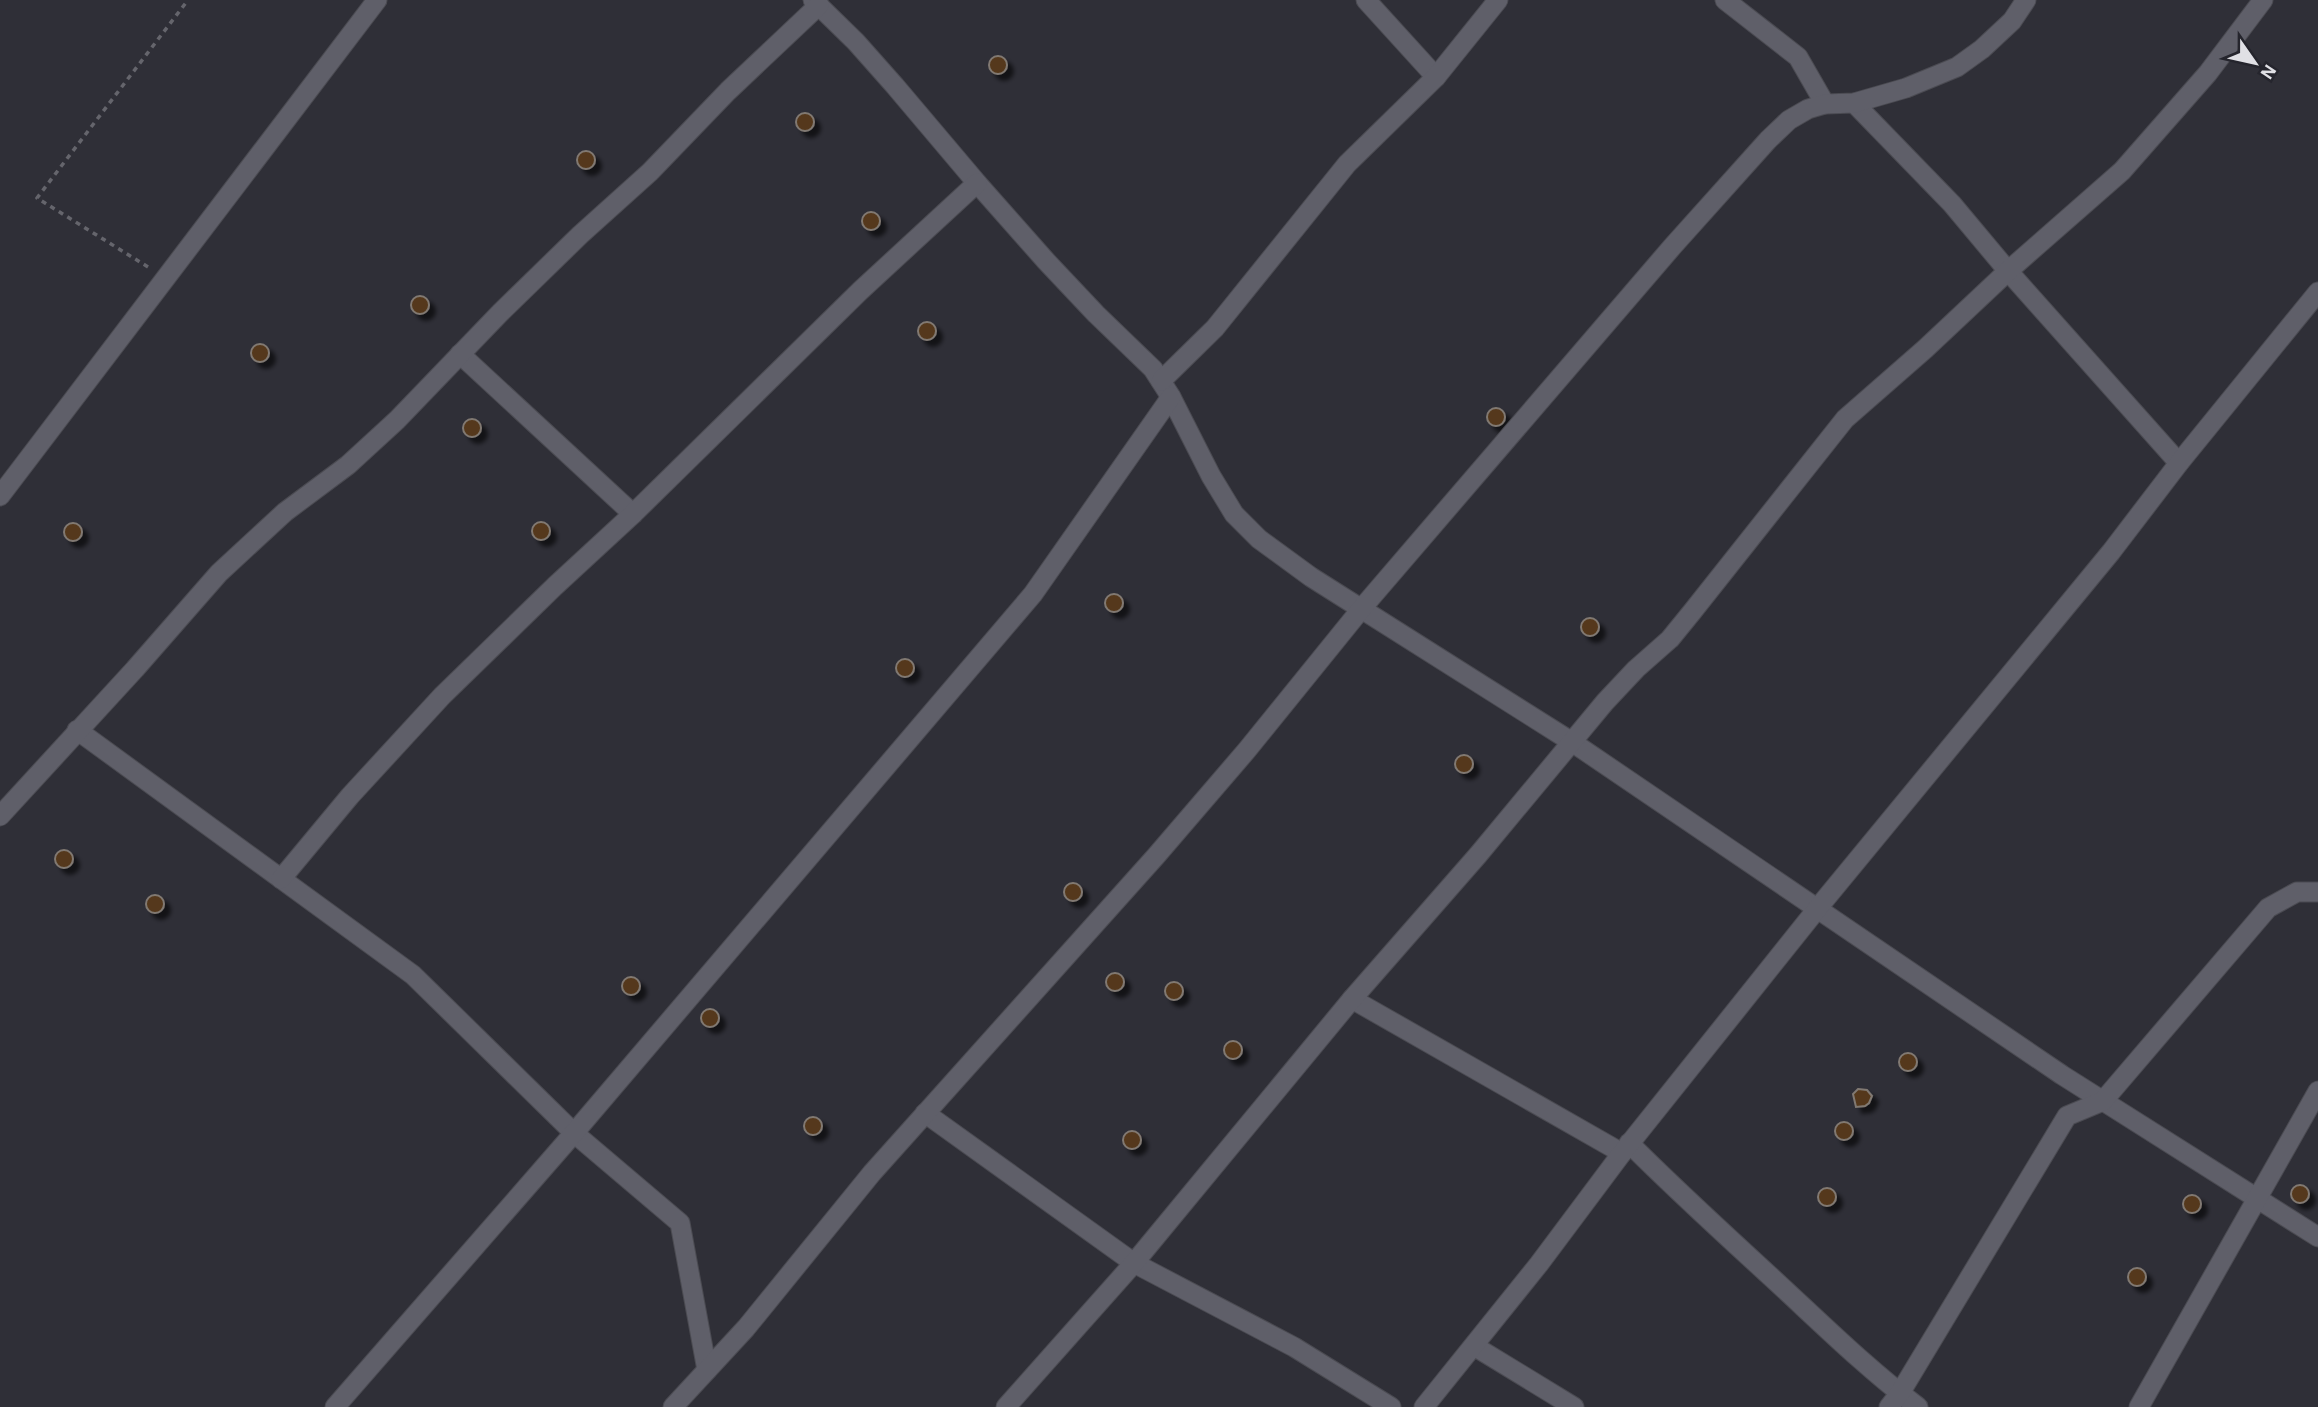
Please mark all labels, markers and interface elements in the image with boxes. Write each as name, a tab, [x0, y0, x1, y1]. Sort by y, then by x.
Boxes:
north arrow	[2220, 28, 2290, 98]
text: N	[2256, 61, 2279, 82]

